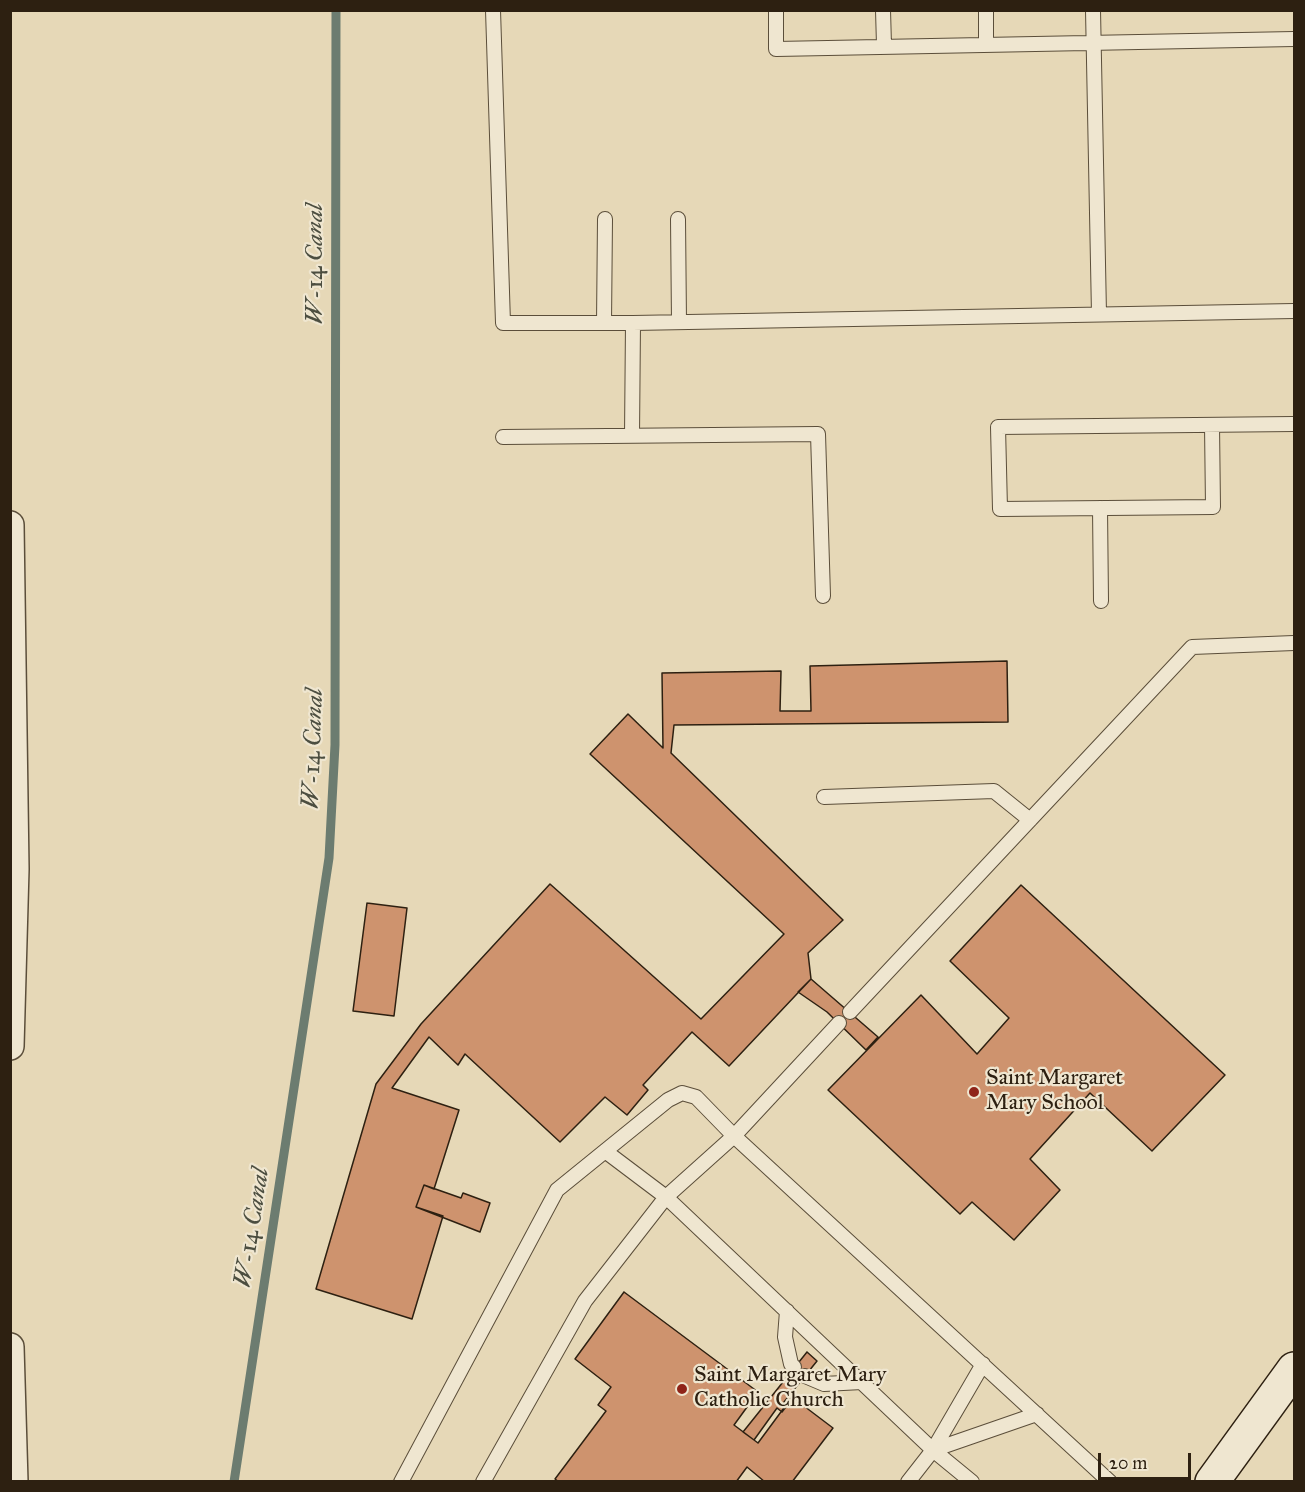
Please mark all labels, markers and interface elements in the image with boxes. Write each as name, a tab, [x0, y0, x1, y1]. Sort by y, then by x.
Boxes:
water label: W-14 Canal	[302, 204, 330, 324]
water label: W-14 Canal	[297, 688, 331, 810]
place label: Saint Margaret Mary School	[986, 1066, 1123, 1118]
marker: Saint Margaret Mary School	[967, 1085, 981, 1099]
water label: W-14 Canal	[229, 1166, 277, 1290]
place label: Saint Margaret Mary Catholic Church	[694, 1363, 886, 1414]
marker: Saint Margaret Mary Catholic Church	[675, 1382, 689, 1396]
scale bar	[1101, 1441, 1194, 1479]
text: 20 m	[1109, 1452, 1147, 1474]

